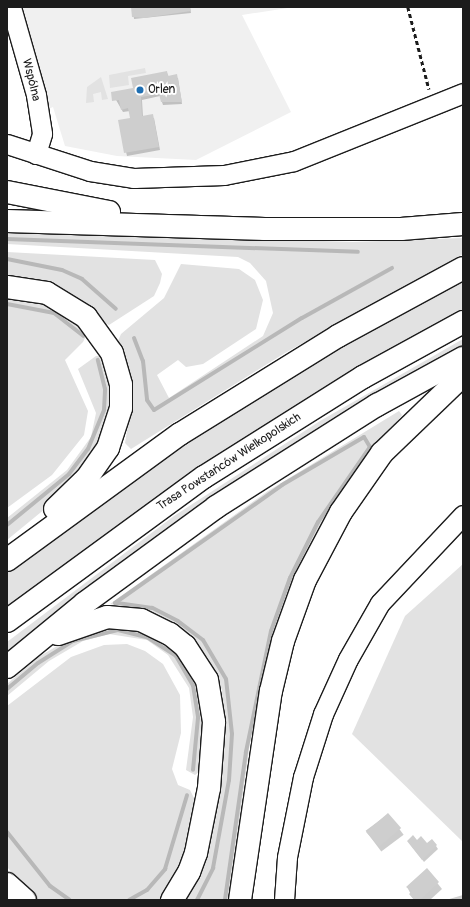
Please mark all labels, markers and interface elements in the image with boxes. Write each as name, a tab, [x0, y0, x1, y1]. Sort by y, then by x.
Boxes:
street label: Wspólna	[19, 57, 43, 103]
place label: Orlen	[148, 83, 175, 97]
marker: Orlen	[135, 85, 145, 95]
street label: Trasa Powstańców Wielkopolskich	[154, 410, 304, 514]

